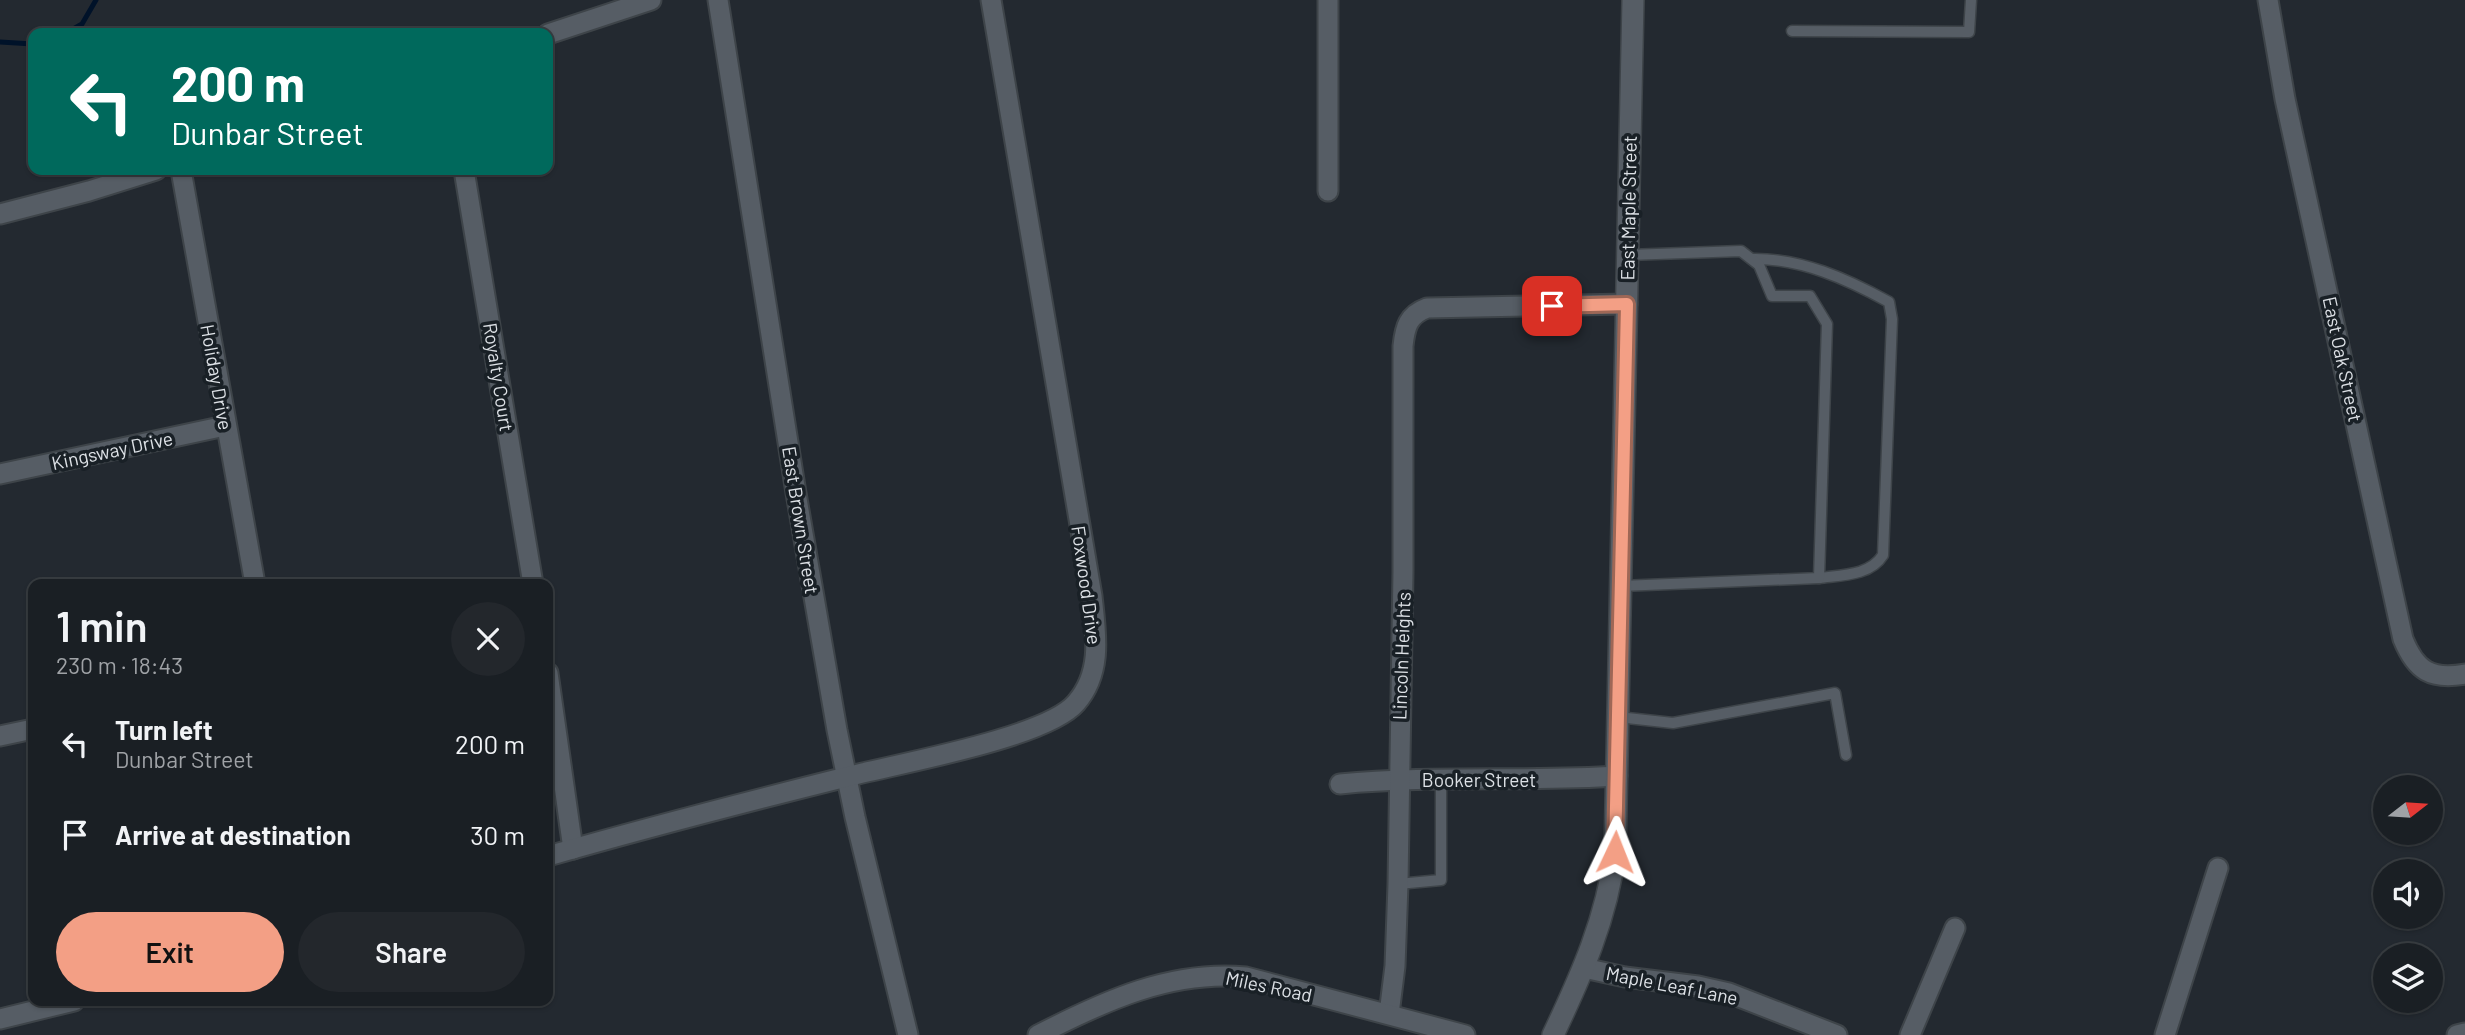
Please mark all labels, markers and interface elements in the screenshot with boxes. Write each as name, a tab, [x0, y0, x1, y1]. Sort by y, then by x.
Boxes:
text: 200 m	[171, 53, 305, 112]
icon: left	[56, 56, 147, 147]
text: Dunbar Street	[171, 113, 364, 151]
street label: East Maple Street	[1615, 135, 1641, 281]
pin	[1522, 276, 1582, 336]
icon: arrive	[1533, 287, 1571, 325]
street label: East Oak Street	[2318, 294, 2368, 424]
street label: Royalty Court	[479, 321, 519, 433]
street label: Holiday Drive	[196, 322, 238, 432]
street label: Kingsway Drive	[49, 426, 175, 474]
street label: East Brown Street	[778, 444, 824, 596]
street label: Foxwood Drive	[1067, 524, 1107, 646]
street label: Lincoln Heights	[1387, 592, 1415, 720]
text: 1 min	[56, 600, 148, 650]
button: close	[451, 602, 525, 676]
text: 230 m · 18:43	[56, 651, 183, 679]
text: Turn left	[115, 714, 213, 745]
icon: left	[56, 725, 94, 763]
text: 200 m	[455, 728, 525, 759]
text: Dunbar Street	[115, 745, 254, 773]
street label: Booker Street	[1422, 768, 1536, 791]
north arrow	[2373, 775, 2443, 845]
map controls	[2373, 775, 2443, 1013]
position arrow	[1578, 815, 1652, 889]
icon: arrive	[56, 816, 94, 854]
text: Arrive at destination	[115, 819, 351, 850]
text: 30 m	[470, 819, 525, 850]
button: sound	[2373, 859, 2443, 929]
button: Exit	[56, 912, 284, 992]
button: Share	[298, 912, 525, 992]
button: layers	[2373, 943, 2443, 1013]
street label: Maple Leaf Lane	[1604, 961, 1740, 1009]
street label: Miles Road	[1224, 966, 1314, 1006]

